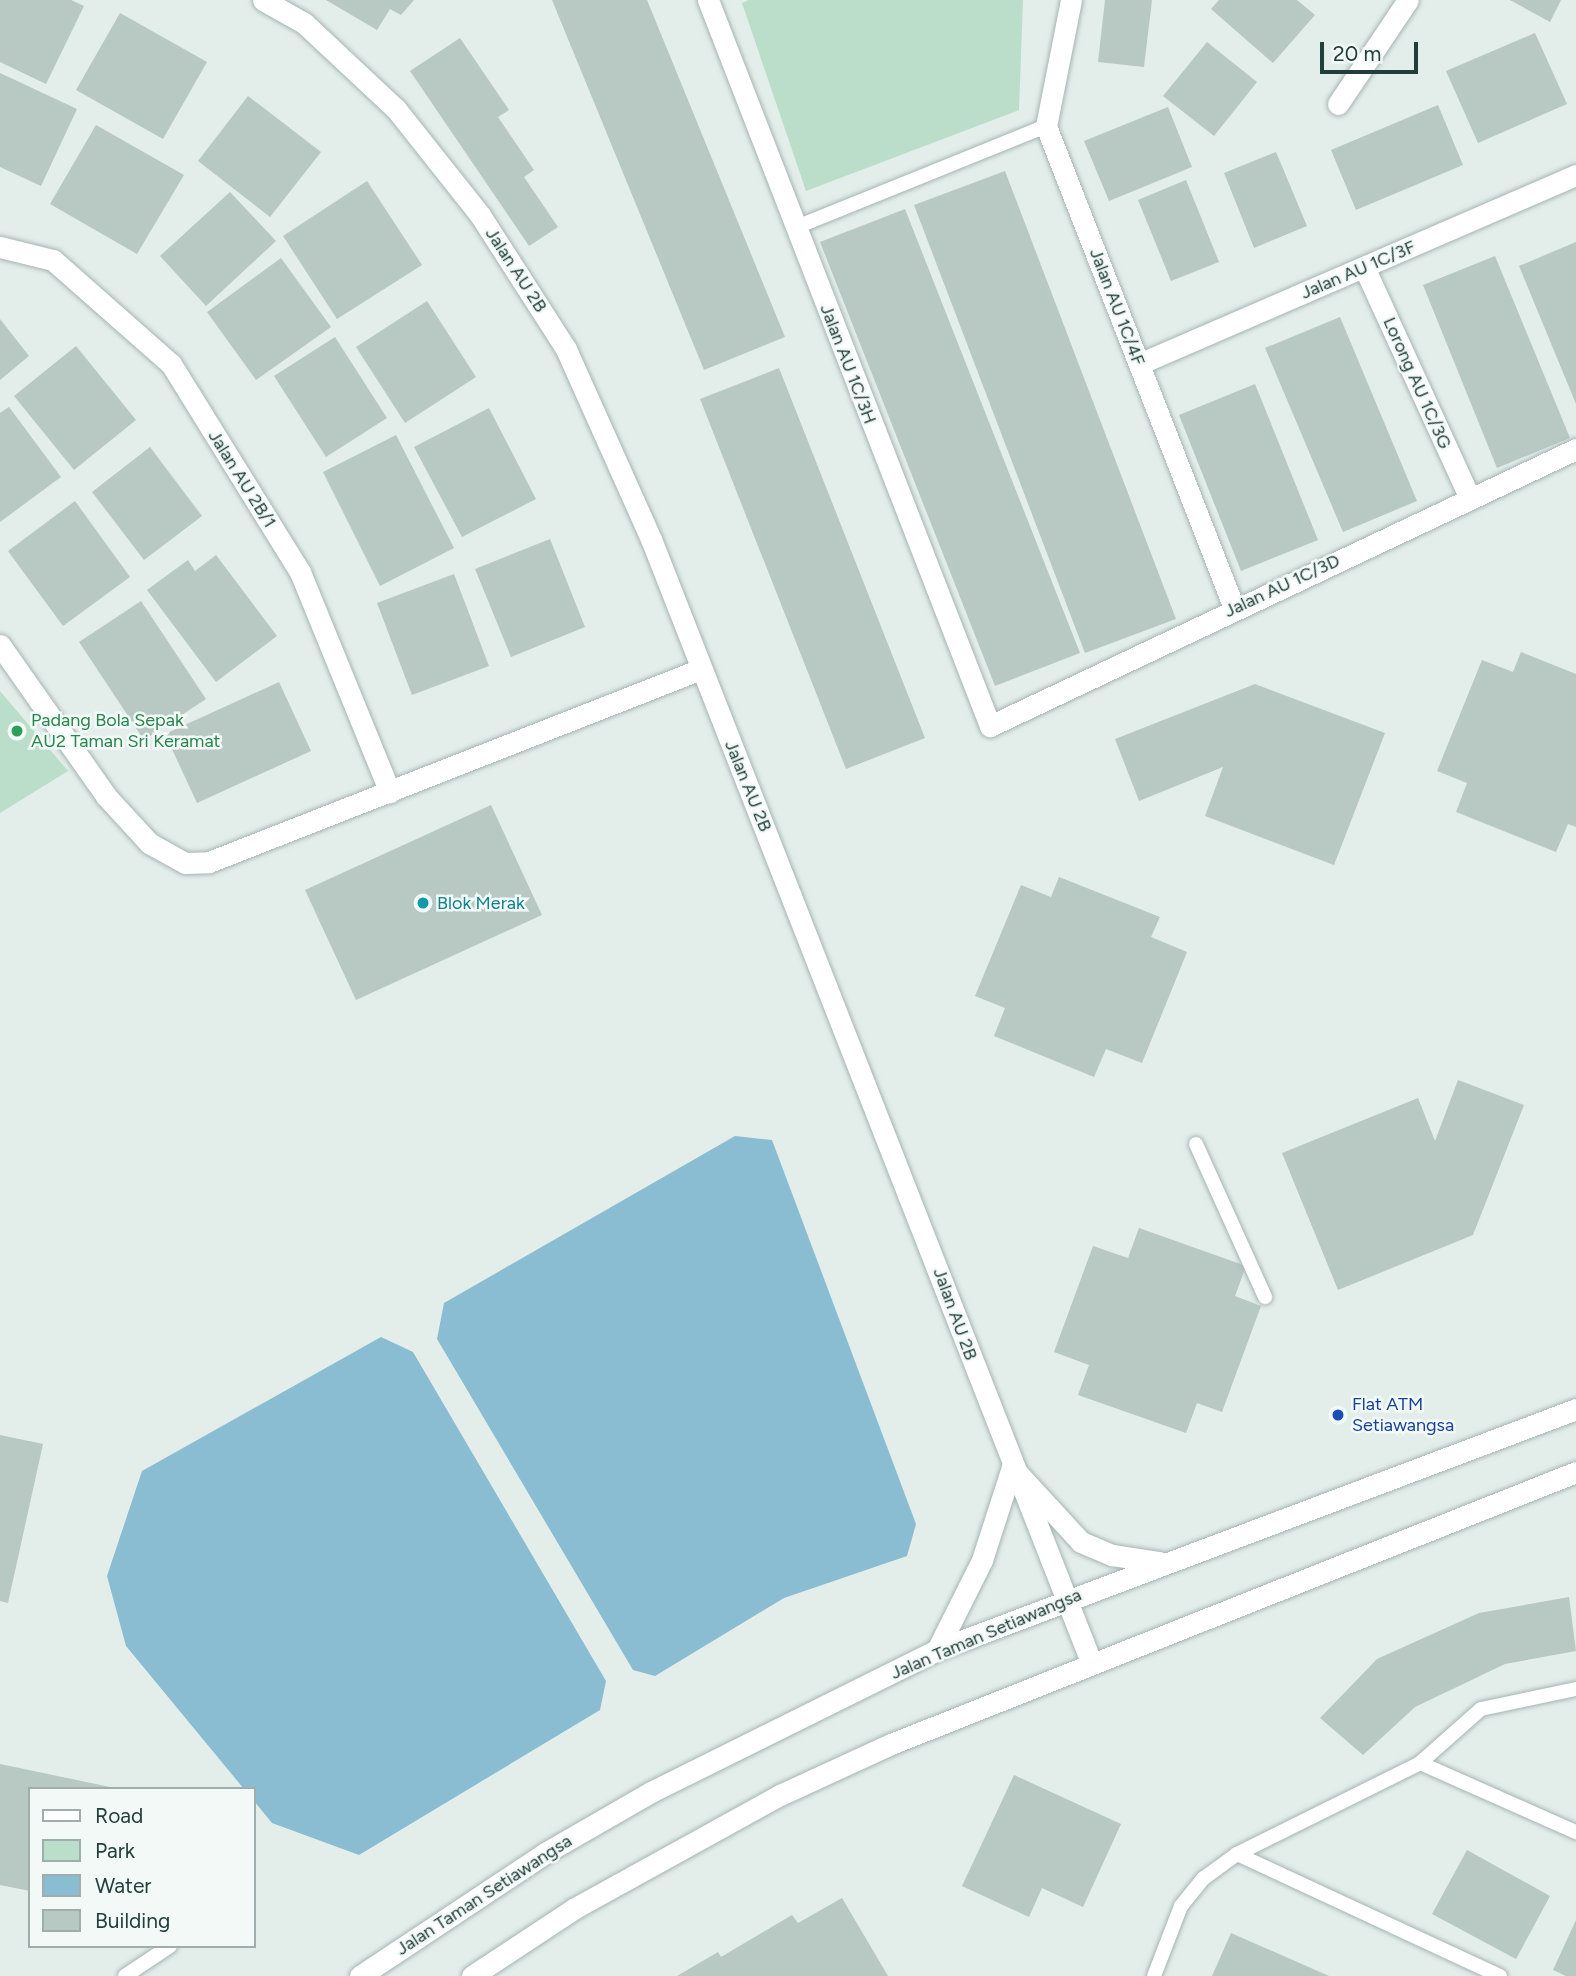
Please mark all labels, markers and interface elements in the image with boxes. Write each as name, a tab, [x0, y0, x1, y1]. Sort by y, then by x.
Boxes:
scale bar	[1324, 28, 1422, 72]
text: 20 m	[1333, 41, 1381, 66]
street label: Jalan AU 2B	[481, 224, 551, 316]
street label: Jalan AU 1C/3F	[1297, 236, 1419, 304]
street label: Jalan AU 1C/4F	[1085, 245, 1149, 369]
street label: Jalan AU 1C/3H	[815, 301, 881, 427]
street label: Lorong AU 1C/3G	[1378, 314, 1456, 452]
street label: Jalan AU 2B/1	[203, 426, 281, 532]
street label: Jalan AU 1C/3D	[1221, 550, 1343, 622]
place label: Padang Bola Sepak AU2 Taman Sri Keramat	[31, 710, 220, 752]
marker: Padang Bola Sepak AU2 Taman Sri Keramat	[9, 723, 25, 739]
street label: Jalan AU 2B	[720, 737, 776, 835]
place label: Blok Merak	[437, 892, 525, 914]
marker: Blok Merak	[415, 895, 431, 911]
street label: Jalan AU 2B	[928, 1265, 982, 1363]
place label: Flat ATM Setiawangsa	[1352, 1394, 1454, 1436]
marker: Flat ATM Setiawangsa	[1330, 1407, 1346, 1423]
street label: Jalan Taman Setiawangsa	[887, 1584, 1085, 1684]
legend	[28, 1787, 256, 1948]
text: Road	[95, 1803, 143, 1828]
street label: Jalan Taman Setiawangsa	[392, 1830, 576, 1960]
text: Park	[95, 1838, 135, 1863]
text: Water	[95, 1873, 151, 1898]
text: Building	[95, 1908, 170, 1933]

